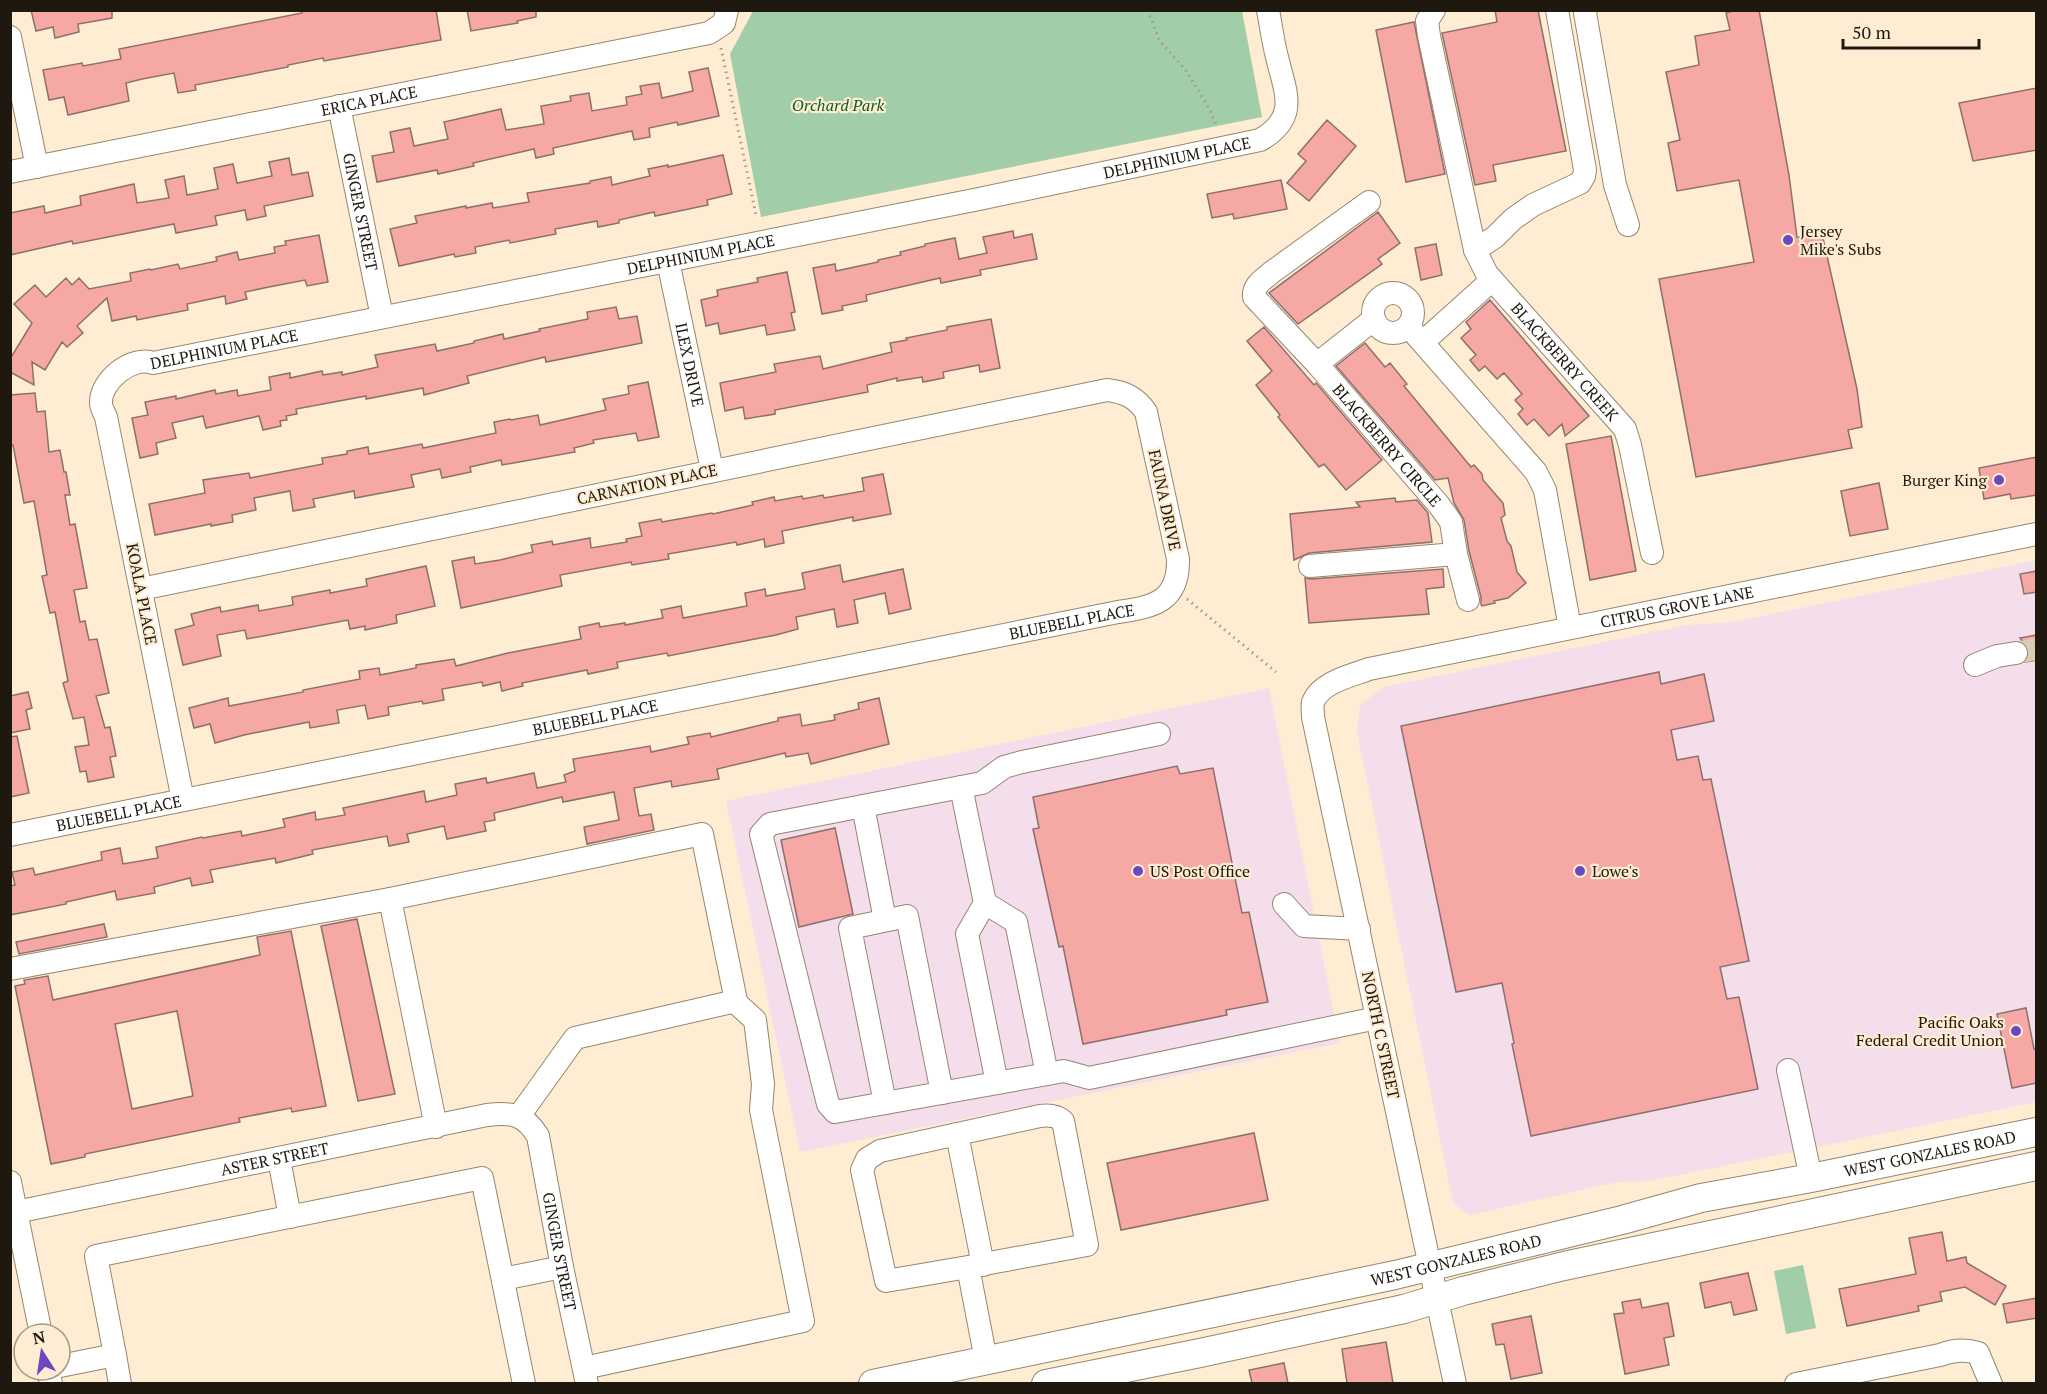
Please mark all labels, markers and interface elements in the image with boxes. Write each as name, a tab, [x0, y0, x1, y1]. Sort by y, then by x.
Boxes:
scale bar	[1843, 12, 1980, 50]
text: 50 m	[1852, 20, 1892, 44]
street label: ERICA PLACE	[319, 80, 419, 121]
park label: Orchard Park	[792, 94, 885, 116]
street label: DELPHINIUM PLACE	[1101, 131, 1253, 184]
street label: GINGER STREET	[338, 151, 383, 273]
place label: Jersey Mike's Subs	[1800, 220, 1882, 260]
street label: DELPHINIUM PLACE	[625, 229, 777, 280]
marker: Jersey Mike's Subs	[1781, 233, 1795, 247]
street label: BLACKBERRY CREEK	[1506, 298, 1624, 426]
street label: ILEX DRIVE	[670, 320, 709, 409]
street label: DELPHINIUM PLACE	[148, 323, 300, 374]
street label: BLACKBERRY CIRCLE	[1328, 379, 1447, 511]
street label: FAUNA DRIVE	[1144, 447, 1186, 553]
street label: CARNATION PLACE	[575, 458, 719, 510]
place label: Burger King	[1902, 469, 1988, 491]
marker: Burger King	[1992, 473, 2006, 487]
street label: KOALA PLACE	[121, 541, 163, 647]
street label: CITRUS GROVE LANE	[1598, 580, 1756, 633]
street label: BLUEBELL PLACE	[1007, 599, 1136, 645]
street label: BLUEBELL PLACE	[531, 694, 660, 741]
street label: BLUEBELL PLACE	[54, 790, 183, 836]
place label: US Post Office	[1150, 860, 1250, 882]
place label: Lowe's	[1592, 860, 1638, 882]
marker: US Post Office	[1131, 864, 1145, 878]
marker: Lowe's	[1573, 864, 1587, 878]
street label: NORTH C STREET	[1357, 969, 1405, 1101]
place label: Pacific Oaks Federal Credit Union	[1856, 1011, 2004, 1051]
marker: Pacific Oaks Federal Credit Union	[2009, 1024, 2023, 1038]
street label: WEST GONZALES ROAD	[1842, 1125, 2018, 1182]
street label: ASTER STREET	[218, 1137, 331, 1181]
street label: GINGER STREET	[538, 1190, 582, 1313]
street label: WEST GONZALES ROAD	[1368, 1229, 1544, 1291]
north arrow	[12, 1322, 72, 1382]
text: N	[31, 1325, 47, 1349]

